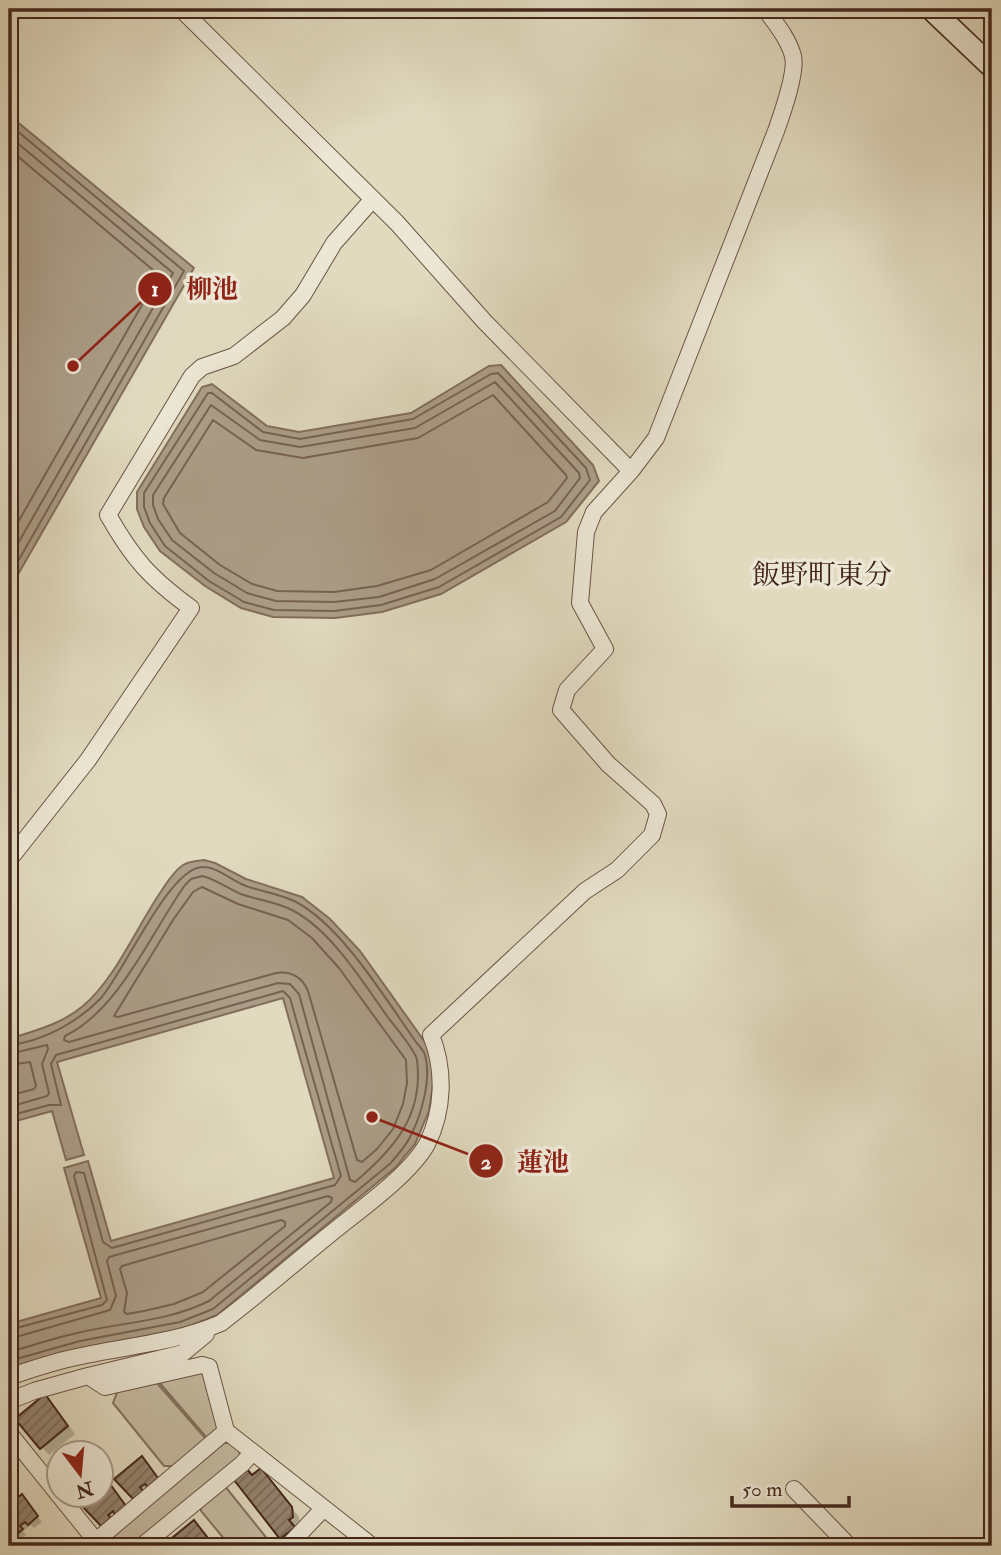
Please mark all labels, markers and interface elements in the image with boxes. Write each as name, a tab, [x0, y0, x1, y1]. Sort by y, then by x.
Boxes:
callout: 柳池	[137, 265, 252, 312]
text: 柳池	[186, 274, 238, 306]
text: 1	[151, 276, 159, 303]
district label: 飯野町東分	[752, 558, 892, 593]
callout: 蓮池	[468, 1138, 583, 1185]
text: 蓮池	[517, 1147, 569, 1179]
text: 2	[481, 1149, 492, 1176]
north arrow	[46, 1440, 116, 1510]
scale bar	[732, 1464, 849, 1508]
text: N	[72, 1475, 97, 1504]
text: 50 m	[742, 1476, 783, 1503]

